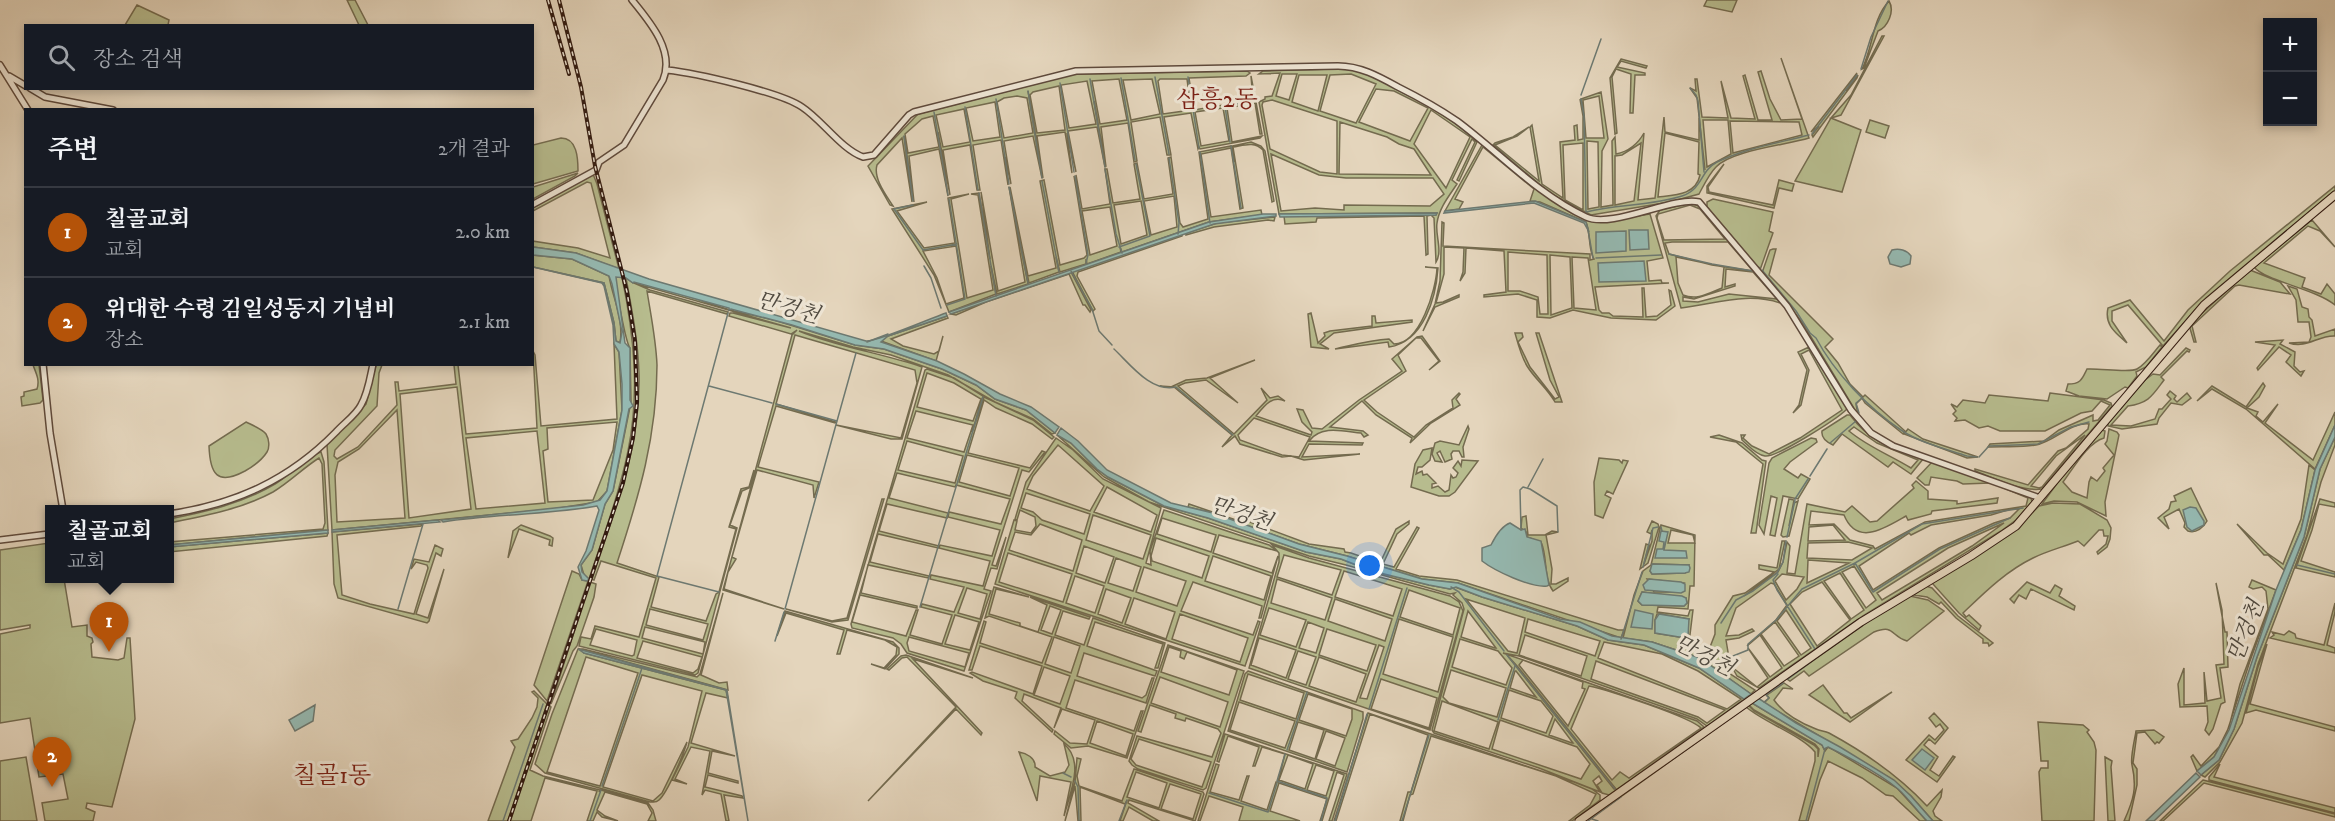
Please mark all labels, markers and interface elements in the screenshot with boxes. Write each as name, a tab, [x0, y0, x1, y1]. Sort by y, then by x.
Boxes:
map controls	[2263, 18, 2317, 126]
button: +	[2263, 18, 2317, 72]
search box	[24, 24, 534, 90]
icon: search	[45, 41, 78, 74]
text: 장소 검색	[93, 46, 183, 73]
button: −	[2263, 72, 2317, 126]
district label: 삼흥2동	[1176, 85, 1258, 115]
text: 주변	[48, 134, 98, 167]
text: 2개 결과	[438, 137, 510, 162]
text: 칠골교회	[105, 206, 190, 233]
text: 1	[64, 220, 71, 245]
text: 2.0 km	[455, 220, 510, 245]
text: 교회	[105, 238, 144, 263]
water label: 만겅천	[754, 286, 824, 330]
text: 위대한 수령 김일성동지 기념비	[105, 296, 395, 323]
text: 2	[63, 310, 72, 335]
text: 2.1 km	[459, 310, 510, 335]
text: 장소	[105, 328, 144, 353]
water label: 만겅천	[1207, 491, 1277, 537]
popup	[45, 505, 174, 583]
text: 칠골교회	[67, 518, 152, 545]
text: 교회	[67, 550, 106, 575]
your location	[1355, 551, 1384, 580]
water label: 만겅천	[2222, 595, 2271, 666]
pin: 1	[90, 602, 128, 652]
water label: 만겅천	[1669, 629, 1740, 683]
pin: 2	[32, 738, 72, 787]
district label: 칠골1동	[293, 761, 371, 791]

